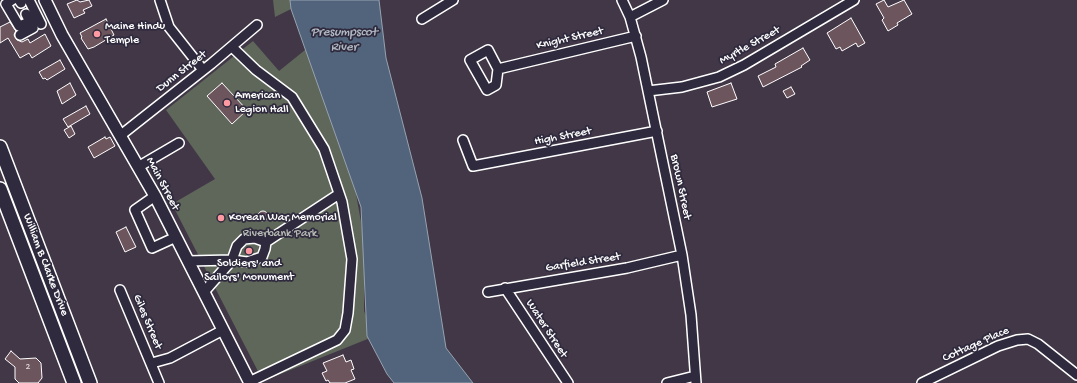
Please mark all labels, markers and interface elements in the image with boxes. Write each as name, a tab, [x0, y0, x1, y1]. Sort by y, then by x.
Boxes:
place label: Maine Hindu Temple	[105, 20, 165, 48]
street label: Myrtle Street	[717, 23, 783, 69]
street label: Knight Street	[535, 24, 605, 54]
water label: Presumpscot River	[311, 25, 377, 56]
marker: Maine Hindu Temple	[92, 29, 102, 39]
street label: Dunn Street	[154, 48, 210, 96]
place label: American Legion Hall	[235, 89, 289, 117]
marker: American Legion Hall	[222, 98, 232, 108]
street label: High Street	[533, 124, 593, 150]
street label: Brown Street	[666, 153, 694, 221]
street label: Main Street	[142, 155, 182, 213]
place label: Korean War Memorial	[229, 211, 337, 225]
street label: William B Clarke Drive	[19, 212, 71, 318]
marker: Korean War Memorial	[216, 213, 226, 223]
park label: Riverbank Park	[243, 227, 317, 241]
marker: Soldiers' and Sailors' Monument	[244, 246, 254, 256]
street label: Garfield Street	[545, 250, 621, 276]
place label: Soldiers' and Sailors' Monument	[204, 257, 294, 285]
street label: Giles Street	[129, 292, 165, 352]
street label: Water Street	[522, 297, 570, 361]
street label: Cottage Place	[941, 324, 1011, 366]
house number: 2	[26, 361, 30, 373]

